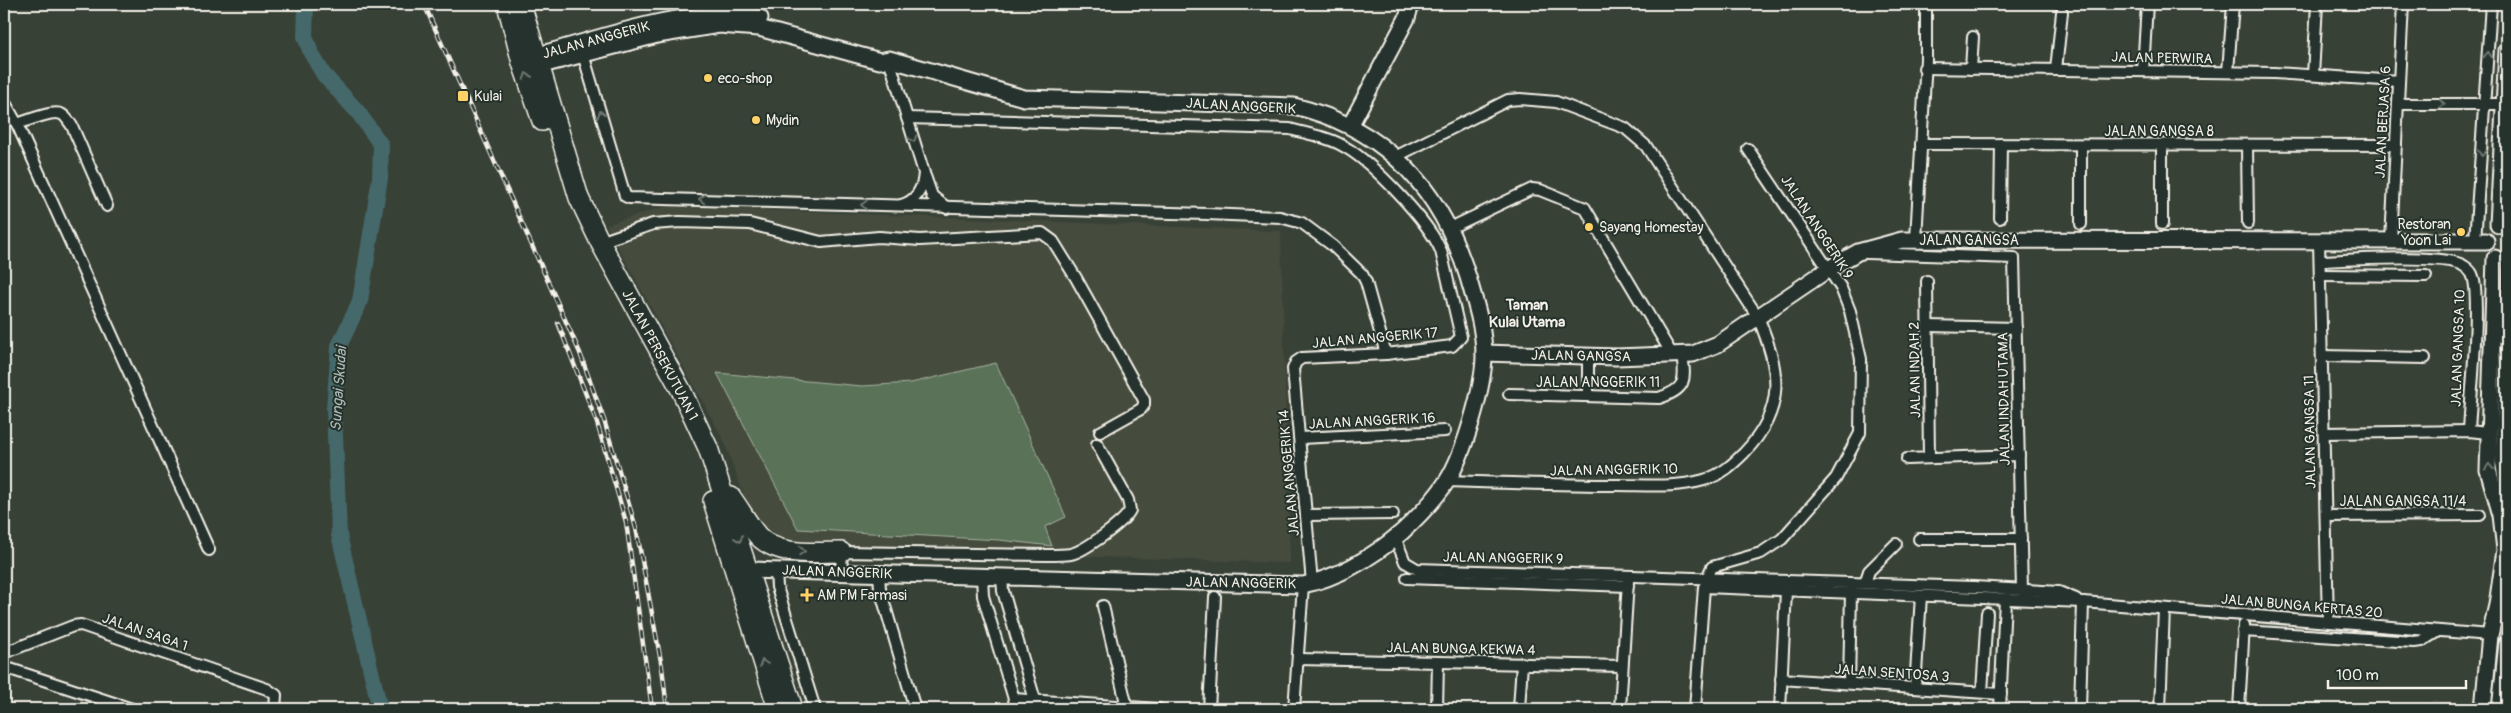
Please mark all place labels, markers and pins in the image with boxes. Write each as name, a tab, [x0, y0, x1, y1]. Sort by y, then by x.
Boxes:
place label: eco-shop	[718, 70, 773, 87]
marker: eco-shop	[702, 72, 714, 84]
place label: Kulai	[474, 88, 502, 105]
marker: Kulai	[456, 89, 470, 103]
place label: Mydin	[766, 112, 799, 129]
marker: Mydin	[750, 114, 762, 126]
place label: Restoran Yoon Lai	[2398, 216, 2451, 249]
place label: Sayang Homestay	[1599, 219, 1703, 236]
marker: Sayang Homestay	[1583, 221, 1595, 233]
marker: Restoran Yoon Lai	[2455, 226, 2467, 238]
place label: AM PM Farmasi	[817, 587, 907, 604]
marker: AM PM Farmasi	[801, 589, 813, 601]

